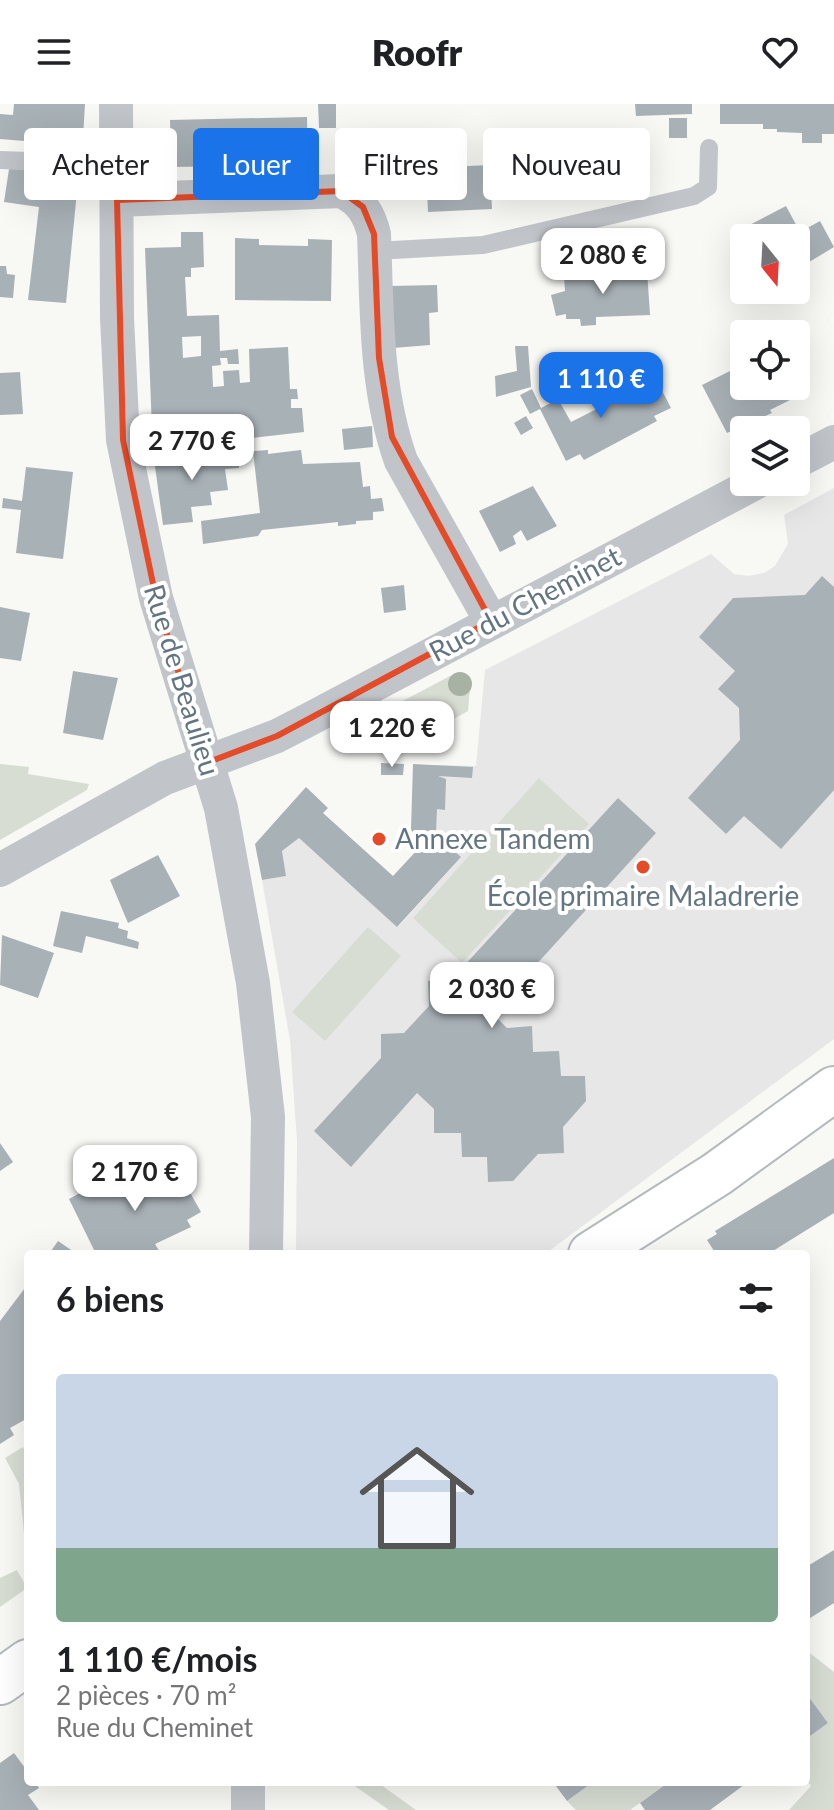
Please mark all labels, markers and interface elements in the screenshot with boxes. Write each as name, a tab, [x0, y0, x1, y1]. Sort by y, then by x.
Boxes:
icon: menu	[32, 30, 76, 74]
text: Roofr	[372, 30, 462, 74]
icon: heart	[758, 30, 802, 74]
chip: Acheter	[24, 128, 177, 200]
chip: Louer	[193, 128, 319, 200]
chip: Filtres	[335, 128, 467, 200]
chip: Nouveau	[483, 128, 650, 200]
north arrow	[730, 224, 810, 304]
map controls	[730, 224, 810, 496]
pin: 2 080 €	[529, 228, 677, 296]
text: 2 080 €	[559, 238, 647, 270]
button: locate	[730, 320, 810, 400]
pin: 1 110 €	[527, 352, 675, 420]
text: 1 110 €	[557, 362, 645, 394]
pin: 2 770 €	[118, 414, 266, 482]
button: layers	[730, 416, 810, 496]
text: 2 770 €	[148, 424, 236, 456]
street label: Rue du Cheminet	[423, 538, 626, 668]
street label: Rue de Beaulieu	[138, 580, 228, 779]
pin: 1 220 €	[318, 701, 466, 769]
text: 1 220 €	[348, 711, 436, 743]
place label: Annexe Tandem	[395, 821, 591, 855]
marker: Annexe Tandem	[370, 830, 388, 848]
marker: École primaire Maladrerie	[634, 858, 652, 876]
place label: École primaire Maladrerie	[487, 878, 799, 912]
pin: 2 030 €	[418, 962, 566, 1030]
text: 2 030 €	[448, 972, 536, 1004]
pin: 2 170 €	[61, 1145, 209, 1213]
text: 2 170 €	[91, 1155, 179, 1187]
icon: filters	[734, 1276, 778, 1320]
text: 6 biens	[56, 1278, 164, 1319]
icon: home	[345, 1426, 489, 1570]
text: 1 110 €/mois	[56, 1638, 258, 1679]
text: 2 pièces · 70 m²	[56, 1679, 236, 1711]
text: Rue du Cheminet	[56, 1711, 253, 1743]

